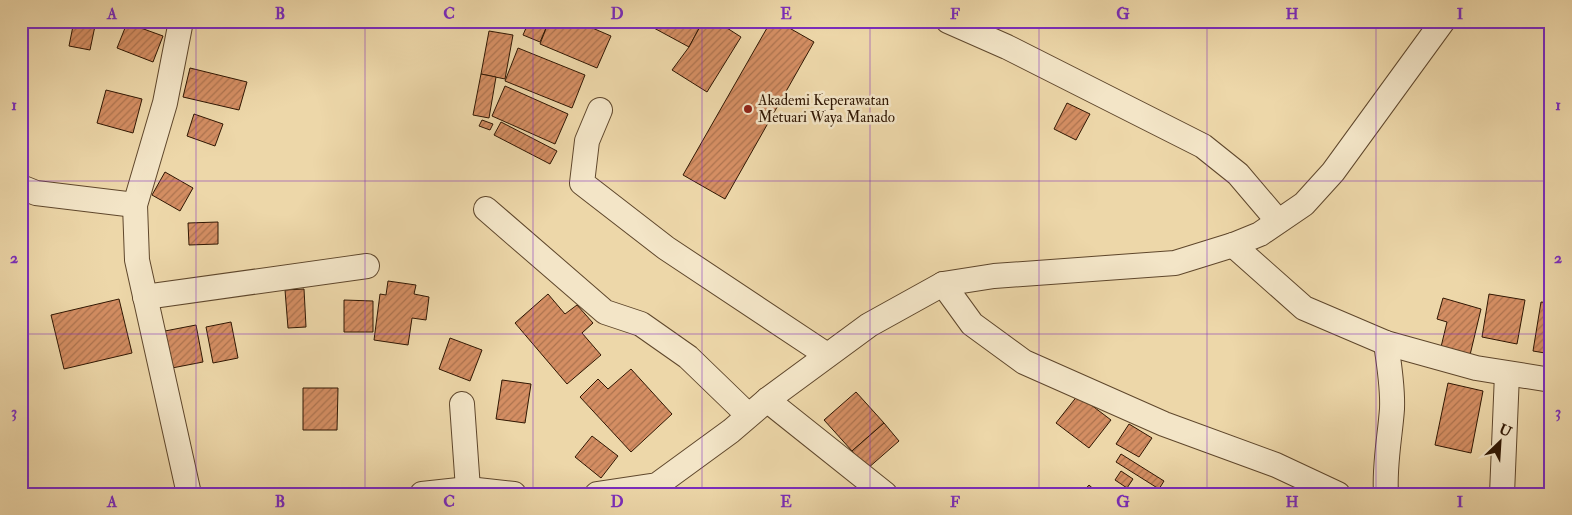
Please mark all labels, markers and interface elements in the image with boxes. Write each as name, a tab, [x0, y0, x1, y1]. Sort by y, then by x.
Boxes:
text: A	[106, 4, 118, 24]
text: B	[275, 4, 285, 24]
text: C	[443, 4, 455, 24]
text: D	[610, 4, 624, 24]
text: E	[780, 4, 792, 24]
text: F	[950, 4, 960, 24]
text: G	[1116, 4, 1130, 24]
text: H	[1285, 4, 1299, 24]
text: I	[1457, 4, 1464, 24]
place label: Akademi Keperawatan Metuari Waya Manado	[757, 91, 895, 127]
text: 1	[11, 95, 17, 115]
text: 1	[1555, 95, 1561, 115]
marker: Akademi Keperawatan Metuari Waya Manado	[742, 103, 754, 115]
text: 2	[10, 248, 18, 268]
text: 2	[1554, 248, 1562, 268]
text: 3	[11, 402, 17, 422]
text: 3	[1555, 402, 1561, 422]
north arrow	[1474, 418, 1524, 468]
text: U	[1496, 420, 1514, 441]
text: A	[106, 492, 118, 512]
text: B	[275, 492, 285, 512]
text: C	[443, 492, 455, 512]
text: D	[610, 492, 624, 512]
text: E	[780, 492, 792, 512]
text: F	[950, 492, 960, 512]
text: G	[1116, 492, 1130, 512]
text: H	[1285, 492, 1299, 512]
text: I	[1457, 492, 1464, 512]

